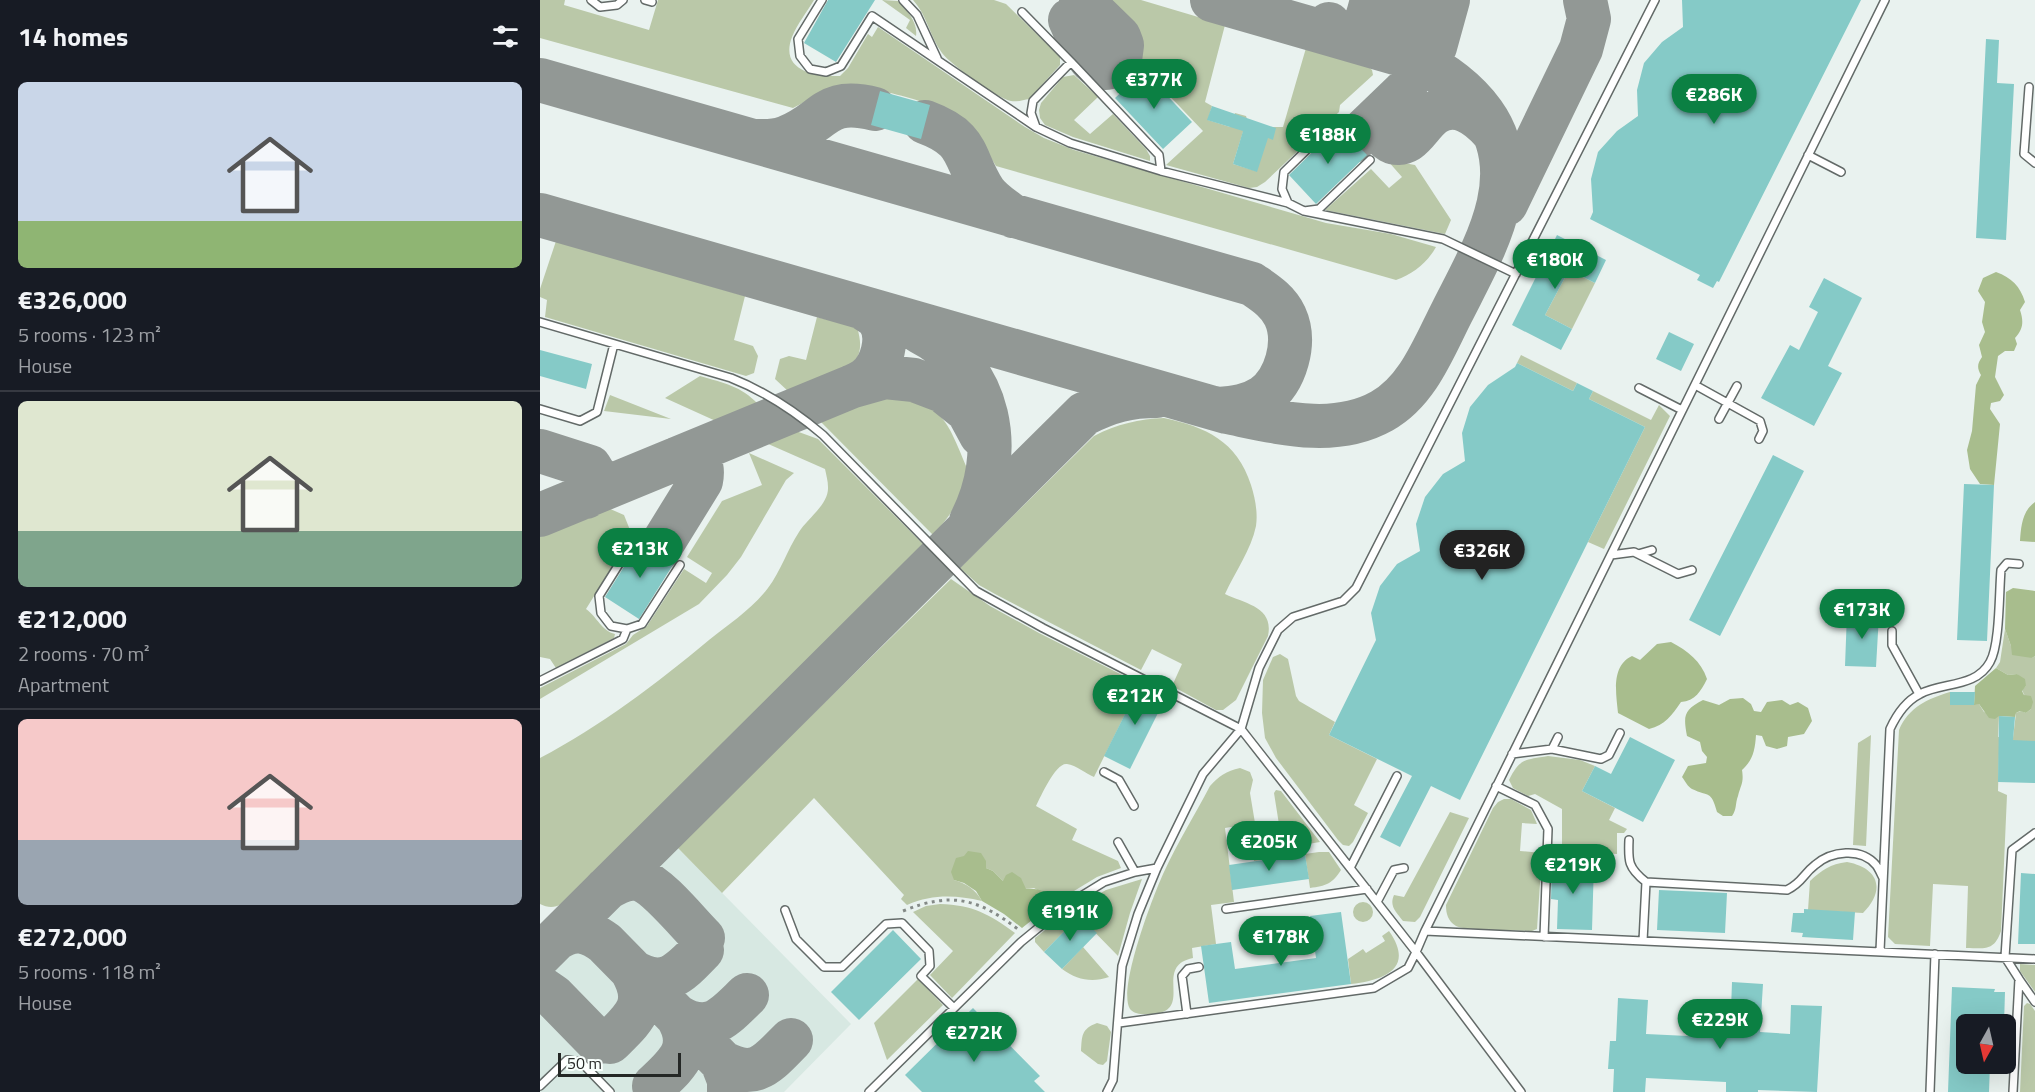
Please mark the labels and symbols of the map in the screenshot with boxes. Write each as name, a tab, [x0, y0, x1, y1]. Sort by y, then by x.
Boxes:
pin: €377K	[1112, 59, 1196, 110]
pin: €286K	[1672, 74, 1756, 125]
pin: €188K	[1286, 114, 1370, 165]
pin: €180K	[1513, 239, 1597, 290]
pin: €213K	[598, 528, 682, 579]
pin: €326K	[1440, 530, 1524, 581]
pin: €173K	[1820, 589, 1904, 640]
pin: €212K	[1093, 675, 1177, 726]
pin: €205K	[1227, 821, 1311, 872]
pin: €219K	[1531, 844, 1615, 895]
pin: €191K	[1028, 891, 1112, 942]
pin: €178K	[1239, 916, 1323, 967]
pin: €229K	[1678, 999, 1762, 1050]
pin: €272K	[932, 1012, 1016, 1063]
north arrow	[1956, 1014, 2016, 1074]
scale bar	[558, 1050, 681, 1078]

